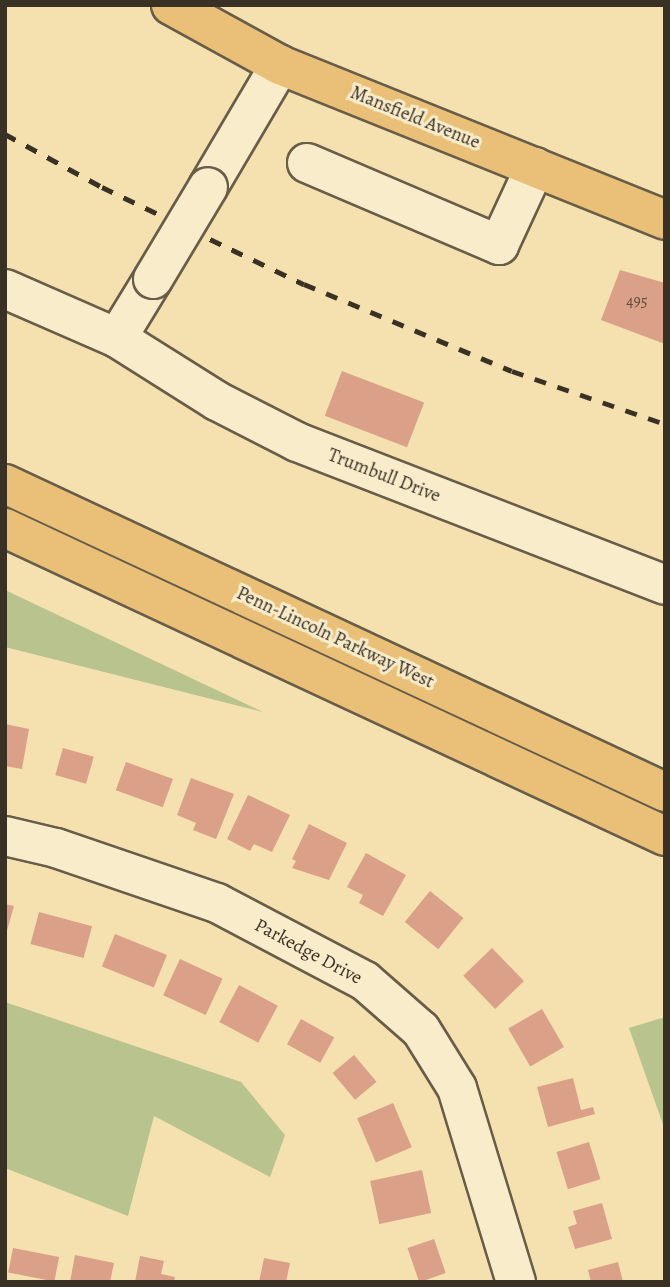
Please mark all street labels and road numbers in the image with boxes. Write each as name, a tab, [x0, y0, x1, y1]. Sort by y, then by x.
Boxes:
street label: Mansfield Avenue	[347, 82, 483, 154]
street label: Trumbull Drive	[324, 444, 444, 508]
street label: Penn-Lincoln Parkway West	[233, 582, 437, 694]
street label: Parkedge Drive	[250, 914, 366, 990]

